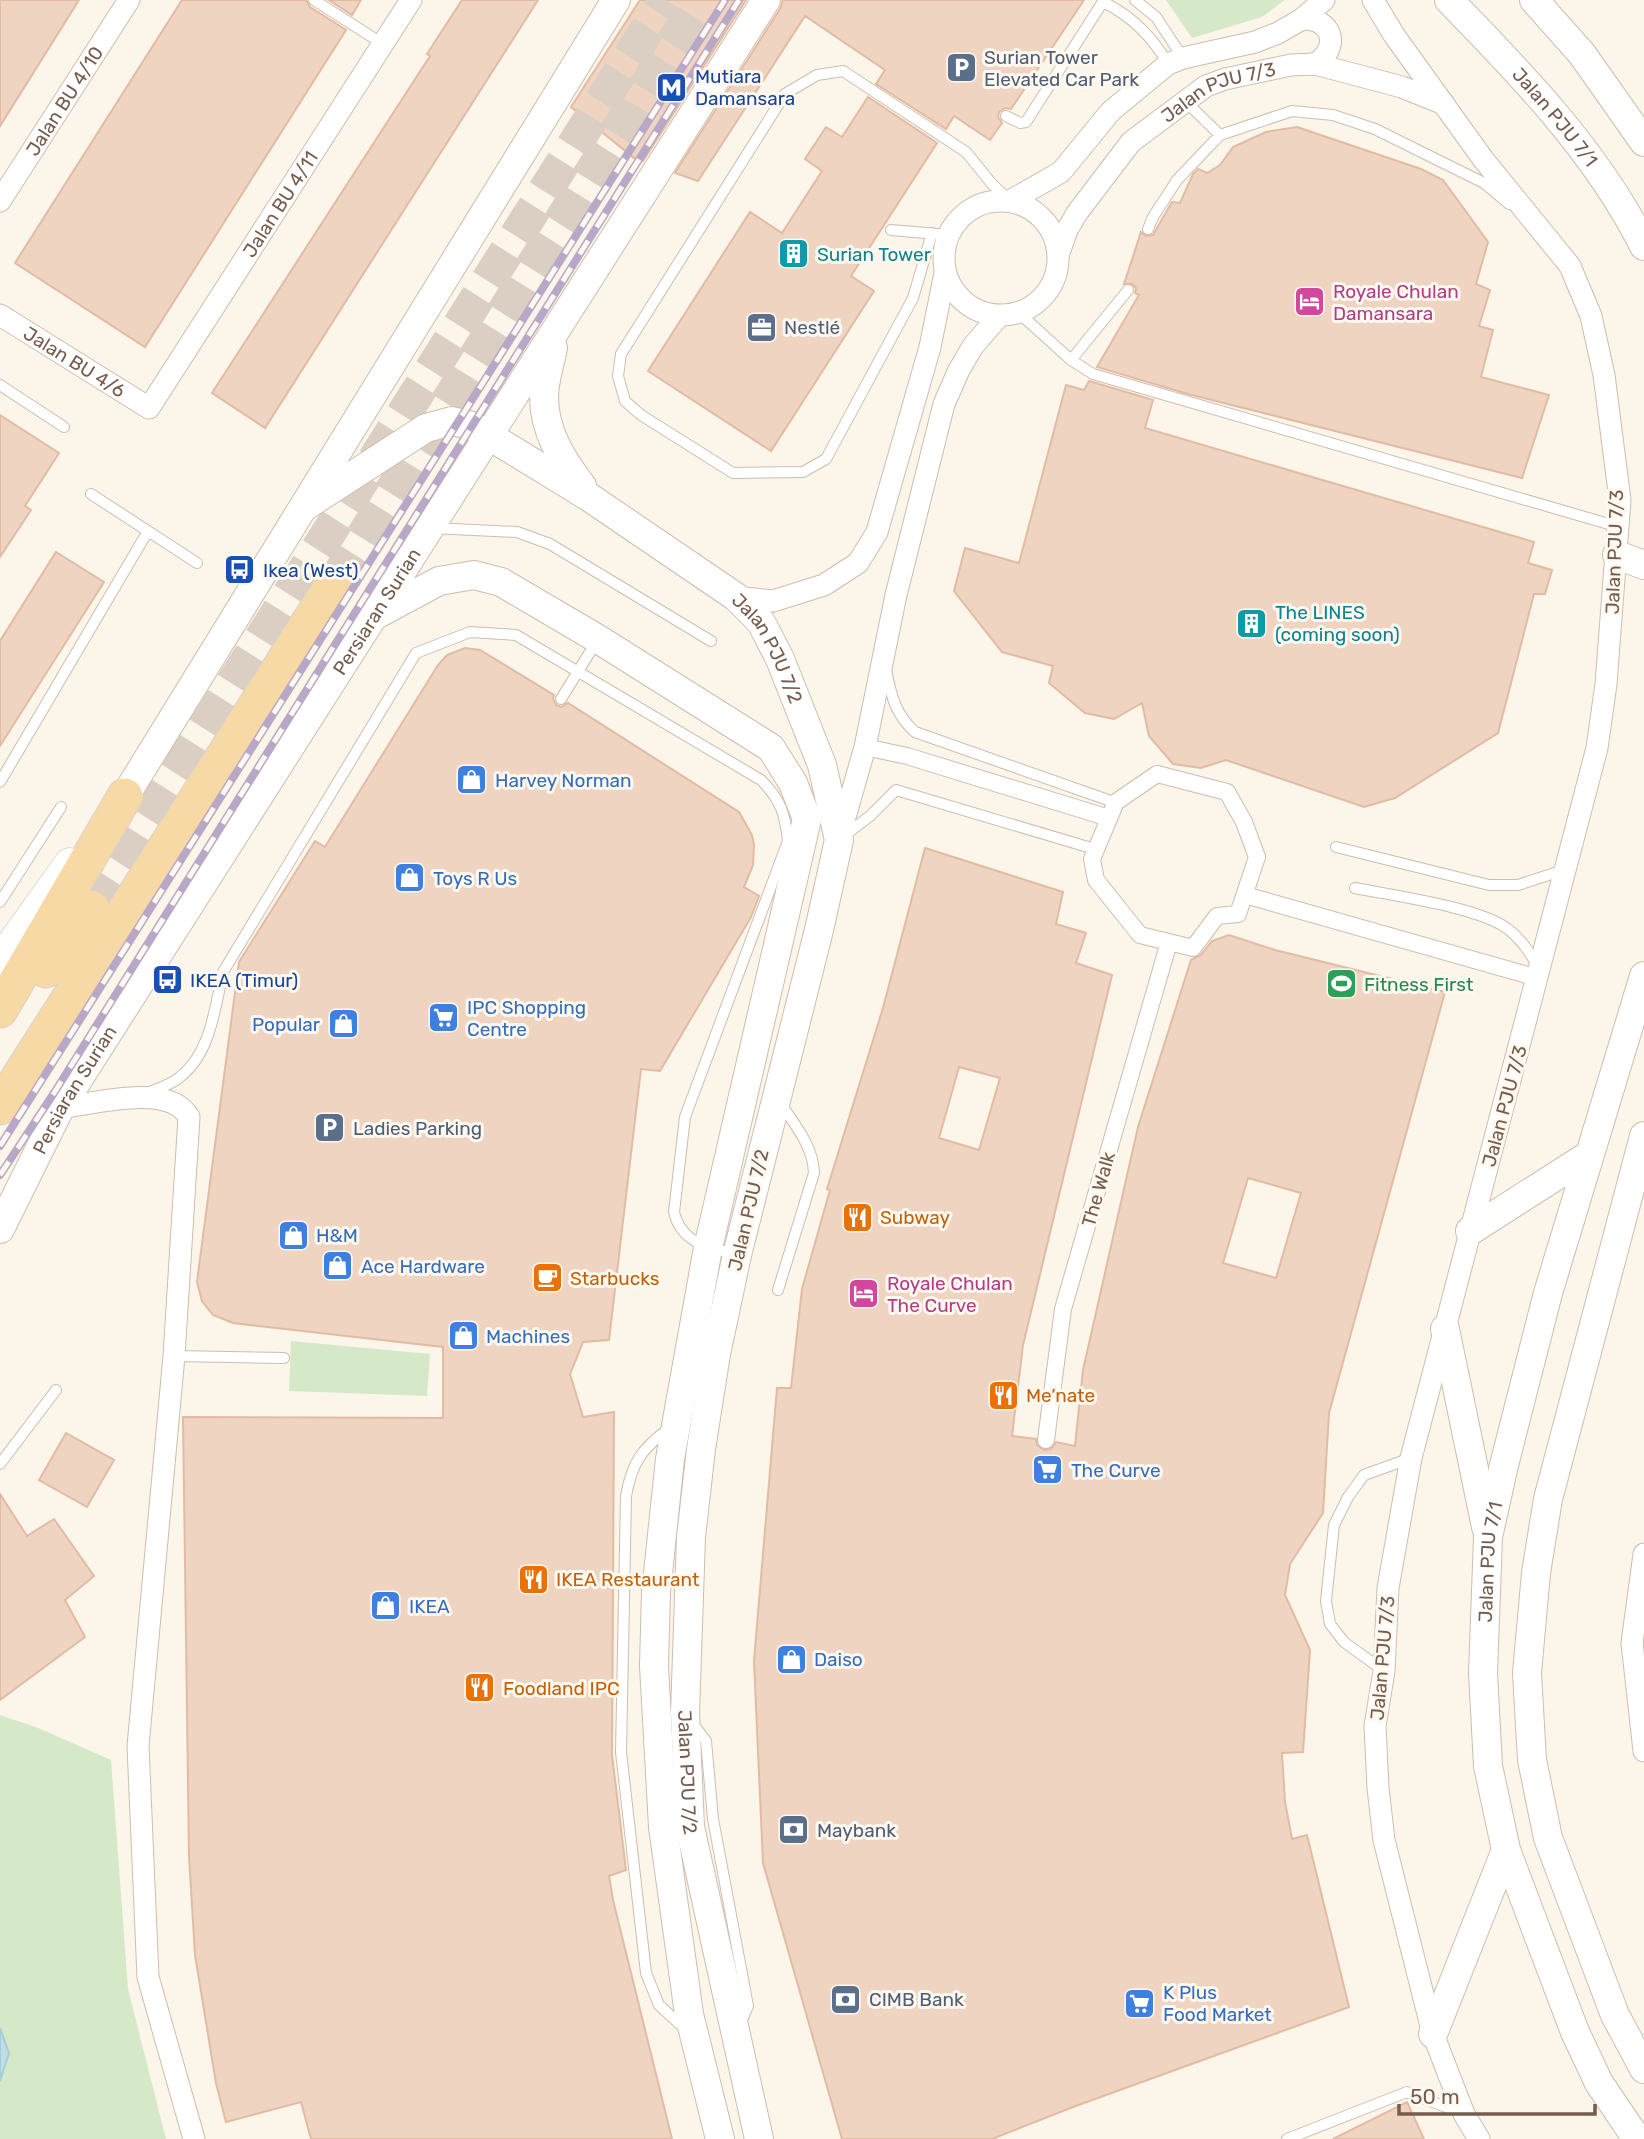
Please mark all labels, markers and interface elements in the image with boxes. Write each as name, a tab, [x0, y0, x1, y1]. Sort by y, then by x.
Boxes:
street label: Jalan BU 4/10	[21, 42, 108, 160]
place label: Surian Tower Elevated Car Park	[984, 46, 1139, 91]
parking icon: Surian Tower Elevated Car Park	[944, 51, 978, 85]
street label: Jalan PJU 7/3	[1157, 58, 1278, 128]
street label: Jalan PJU 7/1	[1507, 63, 1603, 171]
place label: Mutiara Damansara	[695, 65, 795, 110]
metro station icon: Mutiara Damansara	[655, 70, 689, 104]
street label: Jalan BU 4/11	[238, 147, 323, 262]
building icon: Surian Tower	[777, 237, 811, 271]
place label: Surian Tower	[817, 243, 932, 266]
place label: Royale Chulan Damansara	[1333, 280, 1459, 325]
hotel icon: Royale Chulan Damansara	[1293, 285, 1327, 319]
office icon: Nestlé	[744, 310, 778, 344]
place label: Nestlé	[784, 316, 840, 339]
street label: Jalan BU 4/6	[19, 322, 130, 402]
street label: Jalan PJU 7/3	[1601, 489, 1628, 615]
street label: Persiaran Surian	[328, 544, 426, 679]
bus stop icon: Ikea (West)	[223, 553, 257, 587]
place label: Ikea (West)	[263, 559, 358, 582]
street label: Jalan PJU 7/2	[727, 589, 807, 707]
place label: The LINES (coming soon)	[1275, 601, 1400, 646]
building icon: The LINES (coming soon)	[1235, 606, 1269, 640]
shop icon: Harvey Norman	[455, 763, 489, 797]
place label: Harvey Norman	[495, 769, 632, 792]
shop icon: Toys R Us	[393, 861, 427, 895]
place label: Toys R Us	[433, 867, 517, 890]
bus stop icon: IKEA (Timur)	[150, 963, 184, 997]
sports icon: Fitness First	[1324, 967, 1358, 1001]
place label: IKEA (Timur)	[190, 969, 298, 992]
place label: Fitness First	[1364, 973, 1474, 996]
place label: IPC Shopping Centre	[467, 996, 586, 1041]
supermarket icon: IPC Shopping Centre	[427, 1001, 461, 1035]
shop icon: Popular	[326, 1007, 360, 1041]
place label: Popular	[252, 1013, 321, 1036]
street label: Persiaran Surian	[28, 1021, 122, 1158]
street label: Jalan PJU 7/3	[1477, 1043, 1532, 1169]
parking icon: Ladies Parking	[313, 1111, 347, 1145]
place label: Ladies Parking	[353, 1117, 482, 1140]
street label: Jalan PJU 7/2	[723, 1147, 774, 1273]
street label: The Walk	[1077, 1149, 1120, 1229]
restaurant icon: Subway	[840, 1200, 874, 1234]
place label: Subway	[880, 1206, 950, 1229]
shop icon: H&M	[276, 1218, 310, 1252]
place label: H&M	[316, 1224, 358, 1247]
shop icon: Ace Hardware	[321, 1249, 355, 1283]
place label: Ace Hardware	[361, 1255, 485, 1278]
cafe icon: Starbucks	[530, 1261, 564, 1295]
place label: Starbucks	[570, 1267, 660, 1290]
place label: Royale Chulan The Curve	[887, 1272, 1013, 1317]
hotel icon: Royale Chulan The Curve	[847, 1277, 881, 1311]
shop icon: Machines	[446, 1319, 480, 1353]
place label: Machines	[486, 1325, 570, 1348]
restaurant icon: Me’nate	[986, 1378, 1020, 1412]
place label: Me’nate	[1026, 1384, 1095, 1407]
supermarket icon: The Curve	[1031, 1453, 1065, 1487]
place label: The Curve	[1071, 1459, 1161, 1482]
street label: Jalan PJU 7/1	[1474, 1500, 1508, 1623]
restaurant icon: IKEA Restaurant	[516, 1562, 550, 1596]
place label: IKEA Restaurant	[556, 1568, 700, 1591]
shop icon: IKEA	[369, 1589, 403, 1623]
place label: IKEA	[409, 1595, 450, 1618]
street label: Jalan PJU 7/3	[1366, 1595, 1399, 1721]
shop icon: Daiso	[774, 1642, 808, 1676]
place label: Daiso	[814, 1648, 863, 1671]
restaurant icon: Foodland IPC	[463, 1671, 497, 1705]
place label: Foodland IPC	[503, 1677, 620, 1700]
street label: Jalan PJU 7/2	[673, 1709, 702, 1837]
bank icon: Maybank	[777, 1813, 811, 1847]
place label: Maybank	[817, 1819, 896, 1842]
place label: K Plus Food Market	[1163, 1981, 1272, 2026]
bank icon: CIMB Bank	[829, 1982, 863, 2016]
supermarket icon: K Plus Food Market	[1123, 1986, 1157, 2020]
place label: CIMB Bank	[869, 1988, 964, 2011]
scale bar	[1399, 2072, 1595, 2116]
text: 50 m	[1410, 2084, 1460, 2109]

